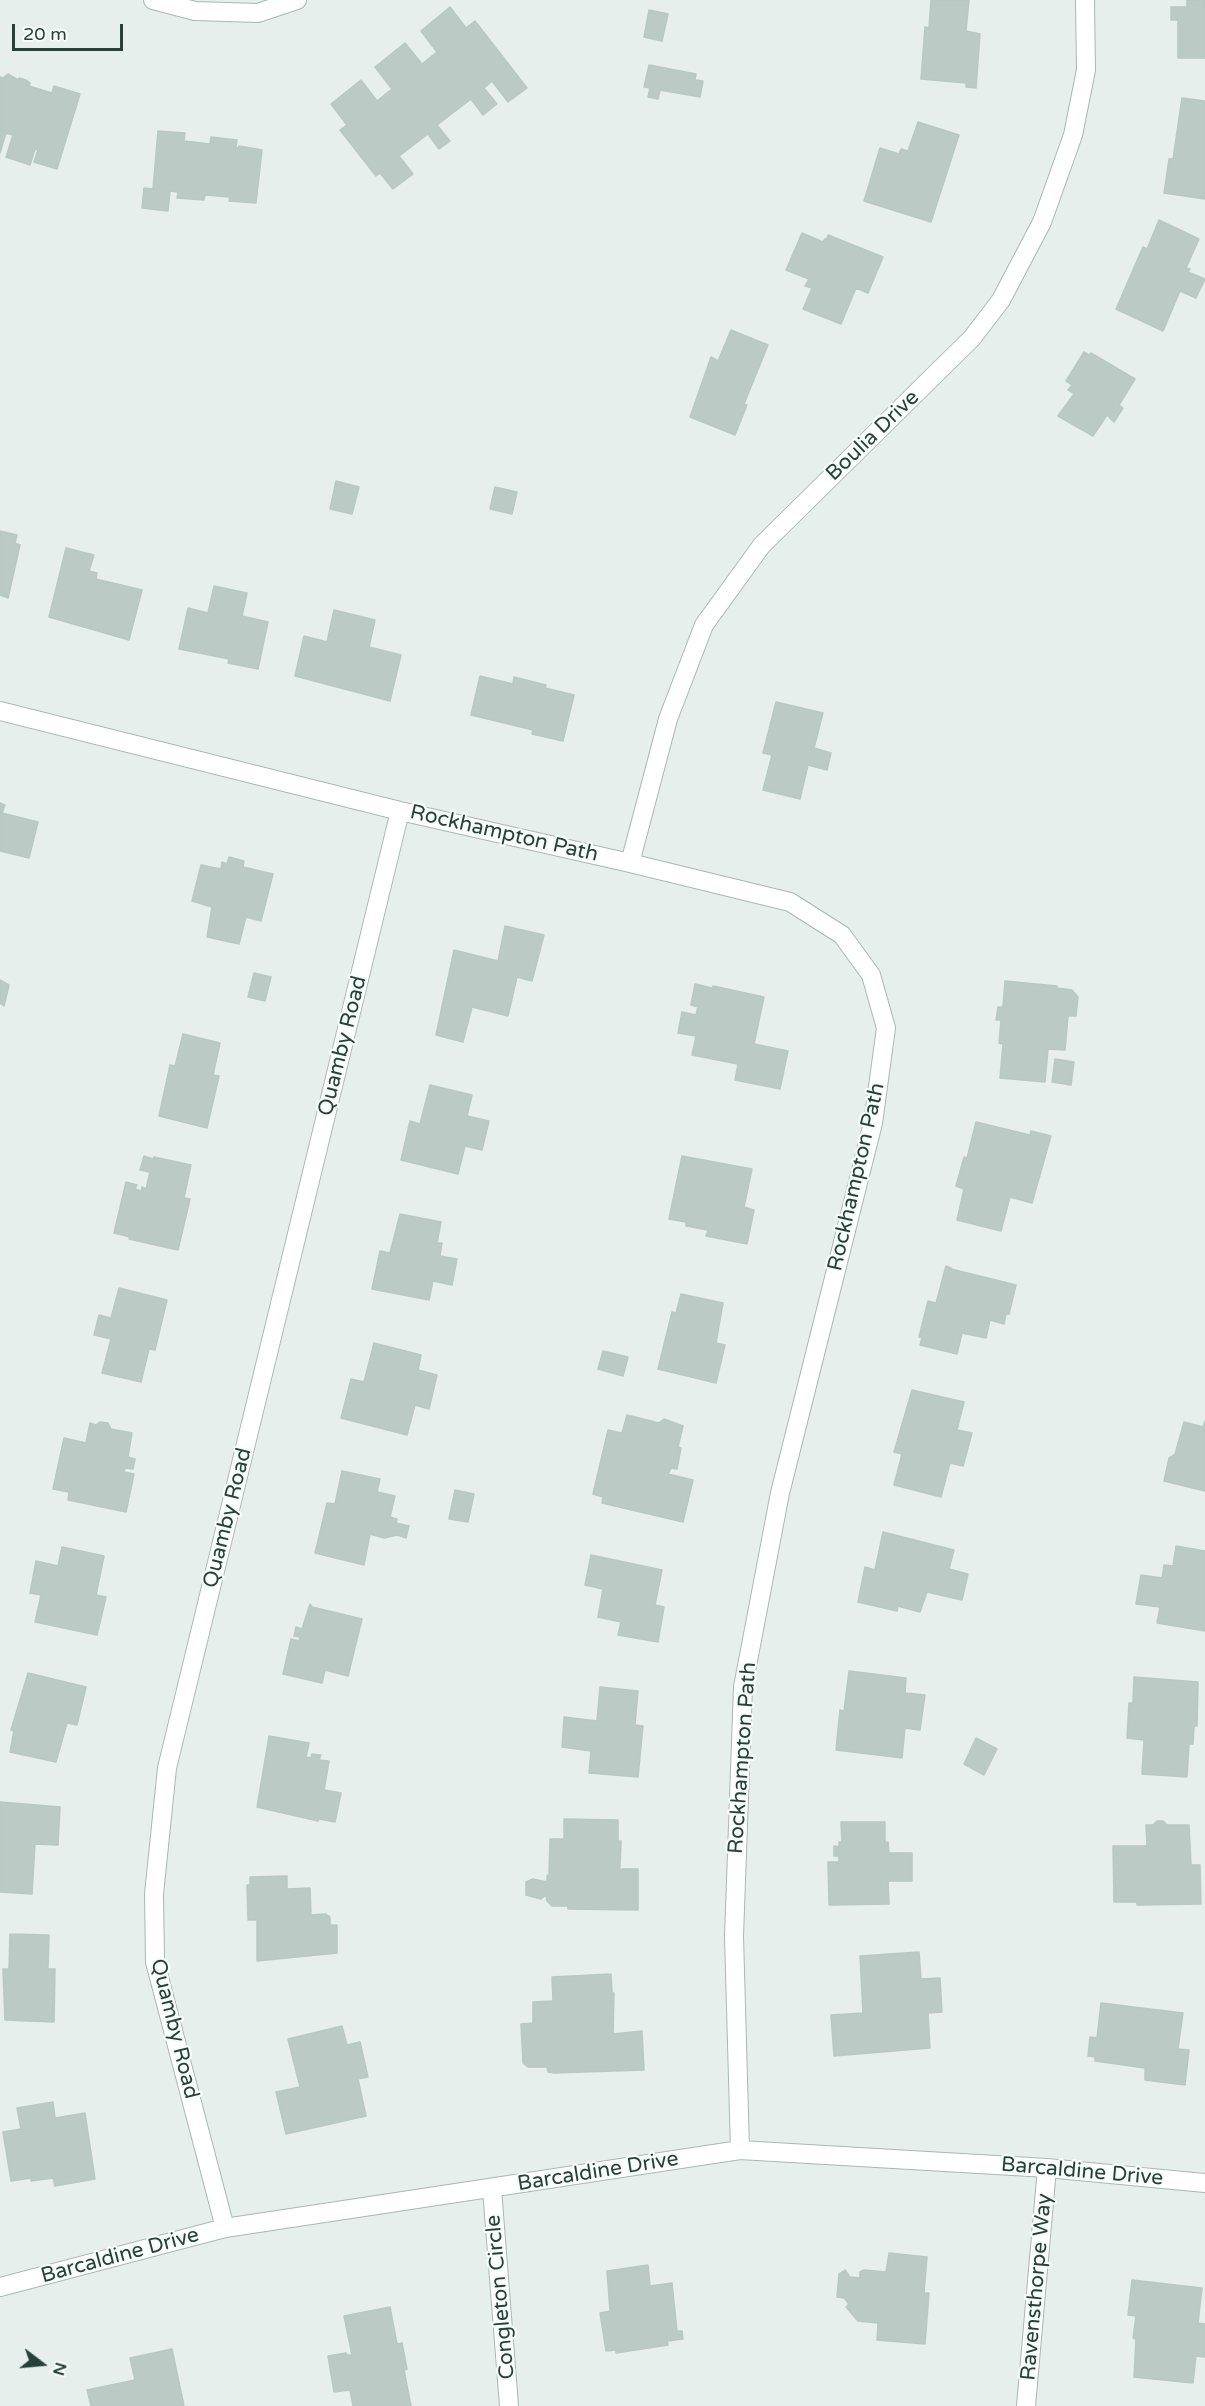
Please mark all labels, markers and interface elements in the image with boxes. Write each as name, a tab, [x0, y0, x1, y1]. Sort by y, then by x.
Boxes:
scale bar	[15, 12, 126, 50]
text: 20 m	[23, 23, 67, 45]
street label: Boulia Drive	[821, 385, 925, 487]
street label: Rockhampton Path	[408, 800, 600, 868]
street label: Quamby Road	[313, 973, 373, 1119]
street label: Rockhampton Path	[823, 1081, 891, 1273]
street label: Quamby Road	[198, 1445, 258, 1591]
street label: Rockhampton Path	[724, 1661, 762, 1855]
street label: Quamby Road	[144, 1956, 204, 2102]
street label: Barcaldine Drive	[516, 2147, 680, 2197]
street label: Barcaldine Drive	[1000, 2152, 1164, 2192]
street label: Ravensthorpe Way	[1016, 2192, 1058, 2382]
street label: Congleton Circle	[481, 2214, 521, 2380]
street label: Barcaldine Drive	[38, 2223, 202, 2289]
north arrow	[12, 2334, 72, 2394]
text: N	[48, 2360, 71, 2378]

